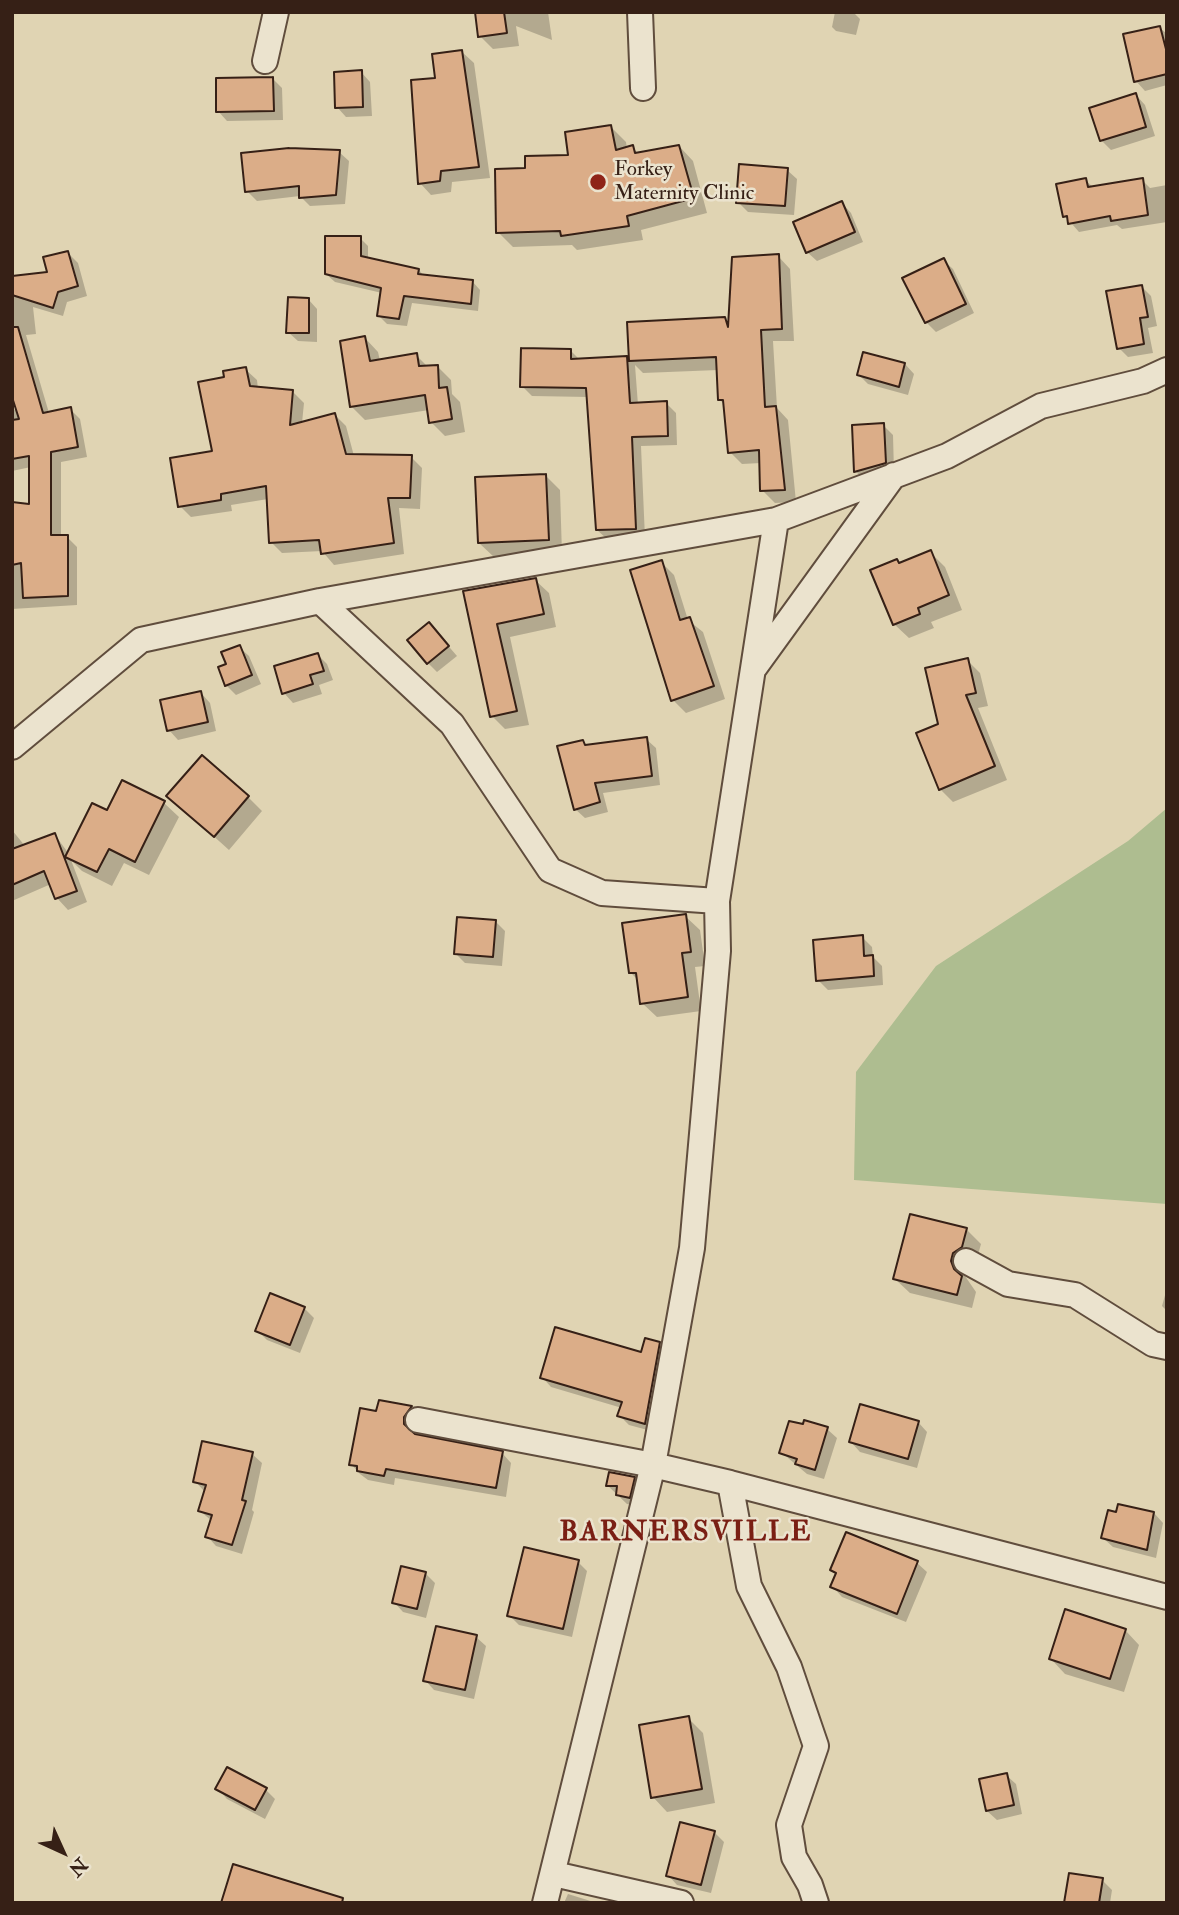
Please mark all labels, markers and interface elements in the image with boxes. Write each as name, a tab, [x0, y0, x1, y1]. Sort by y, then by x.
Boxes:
place label: Forkey Maternity Clinic	[614, 157, 754, 207]
marker: Forkey Maternity Clinic	[588, 172, 608, 192]
district label: BARNERSVILLE	[561, 1517, 811, 1551]
north arrow	[28, 1817, 98, 1887]
text: N	[63, 1852, 92, 1881]

